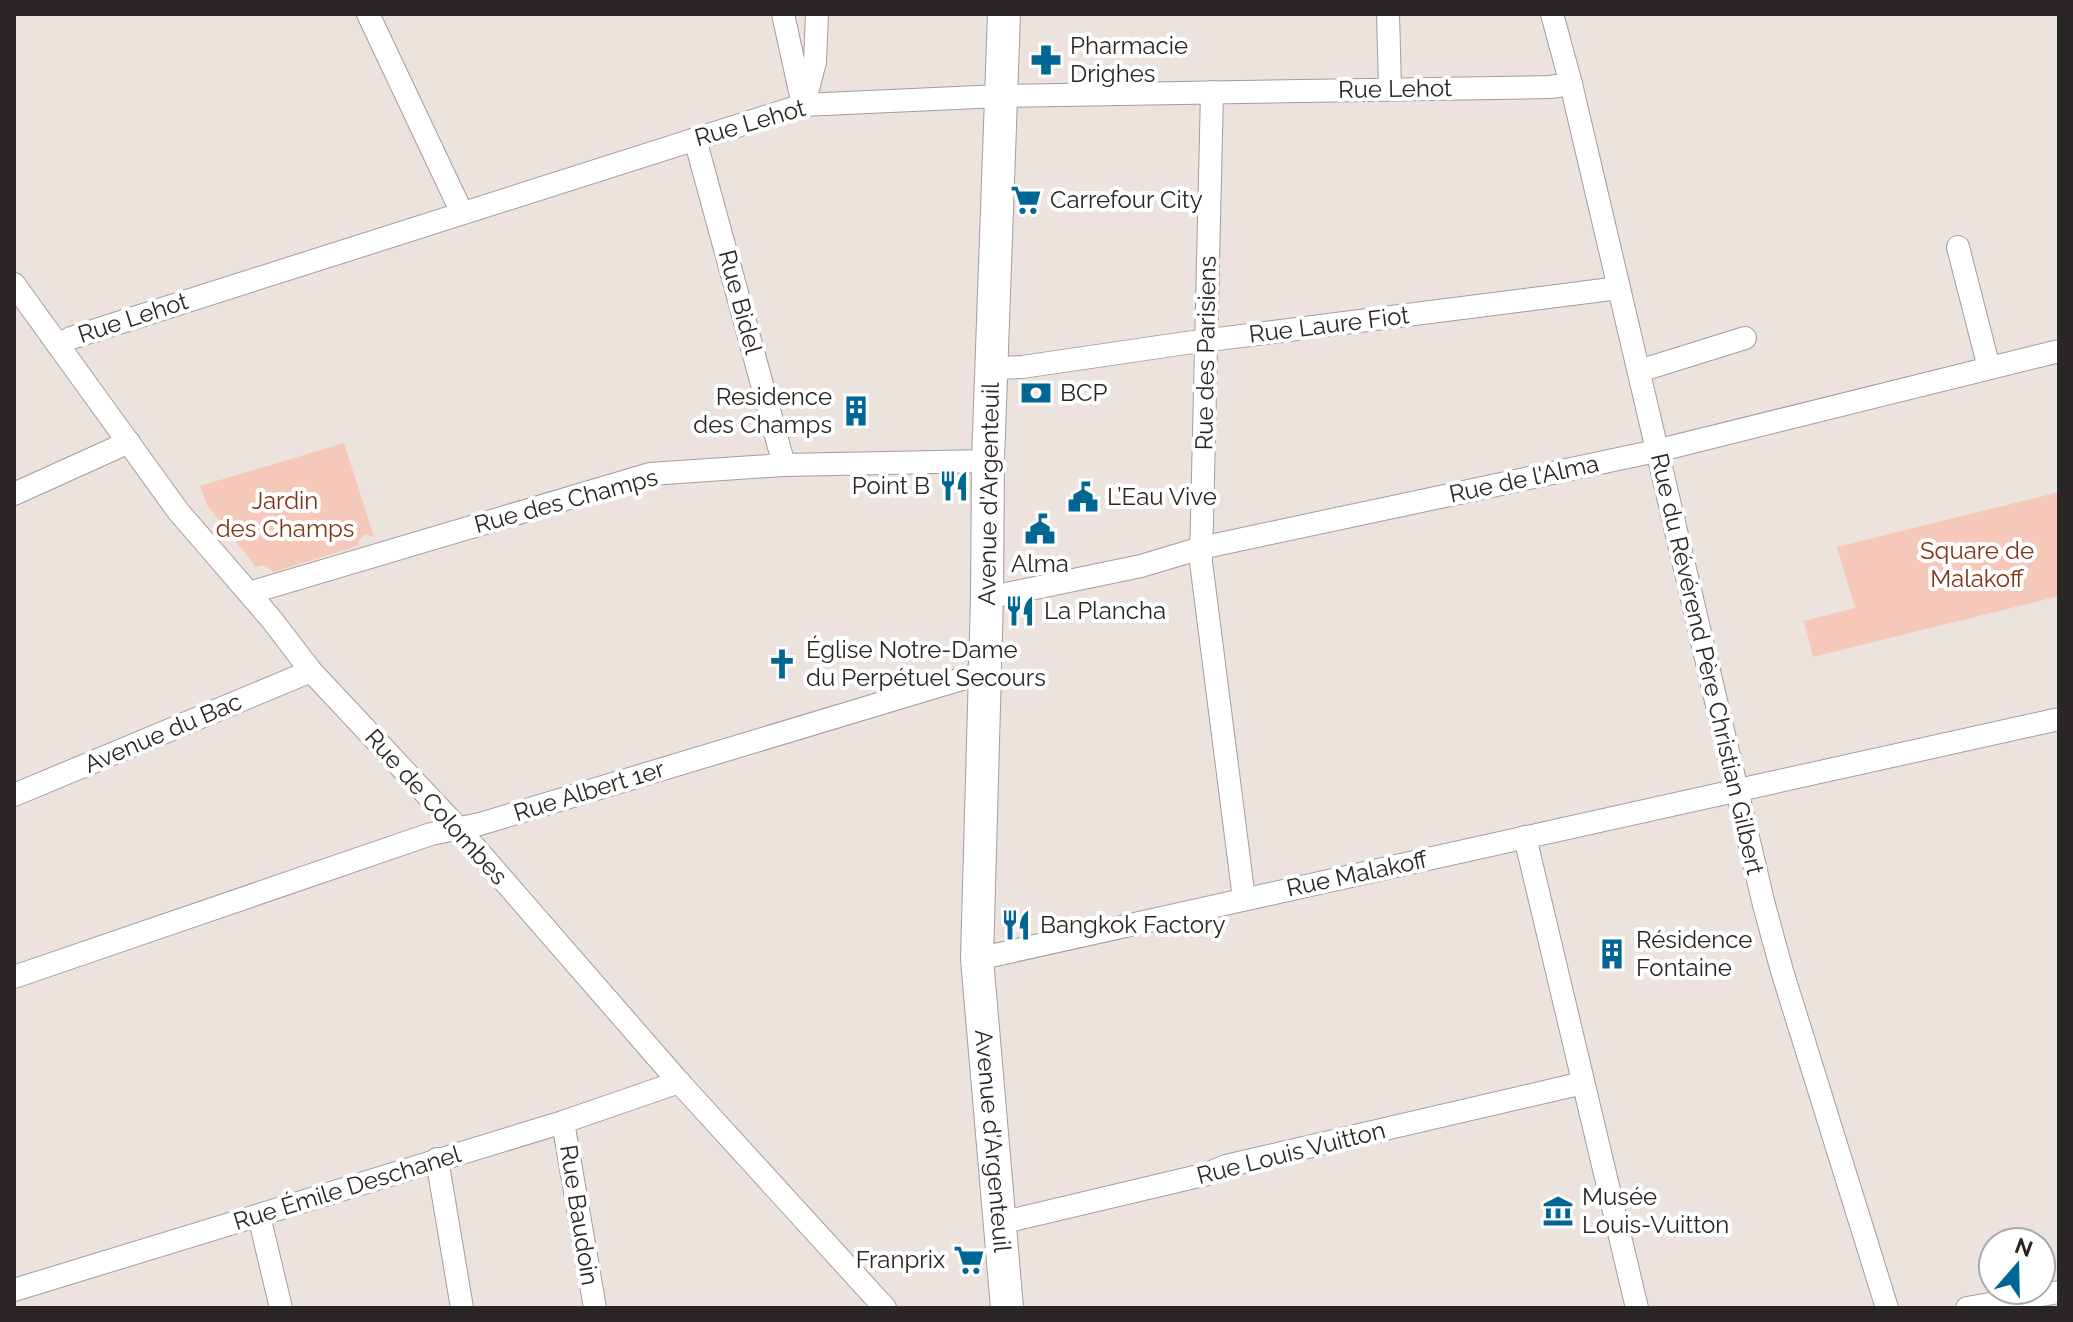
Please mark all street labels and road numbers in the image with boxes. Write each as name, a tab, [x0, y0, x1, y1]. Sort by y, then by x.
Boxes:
street label: Rue Lehot	[1338, 73, 1452, 104]
street label: Rue Lehot	[691, 93, 809, 152]
street label: Rue Bidel	[713, 247, 768, 358]
street label: Rue des Parisiens	[1189, 255, 1222, 451]
street label: Rue Lehot	[74, 286, 191, 349]
street label: Rue Laure Fiot	[1247, 300, 1411, 349]
street label: Avenue d'Argenteuil	[972, 382, 1005, 606]
street label: Rue de l'Alma	[1446, 448, 1601, 509]
street label: Rue du Révérend Père Christian Gilbert	[1645, 450, 1770, 877]
street label: Rue des Champs	[471, 462, 661, 539]
street label: Avenue du Bac	[80, 686, 246, 779]
street label: Rue de Colombes	[359, 723, 514, 890]
street label: Rue Albert 1er	[510, 754, 668, 827]
street label: Rue Malakoff	[1284, 844, 1431, 903]
street label: Avenue d'Argenteuil	[969, 1028, 1017, 1254]
street label: Rue Louis Vuitton	[1194, 1115, 1388, 1190]
street label: Rue Émile Deschanel	[230, 1139, 464, 1236]
street label: Rue Baudoin	[554, 1143, 605, 1287]

